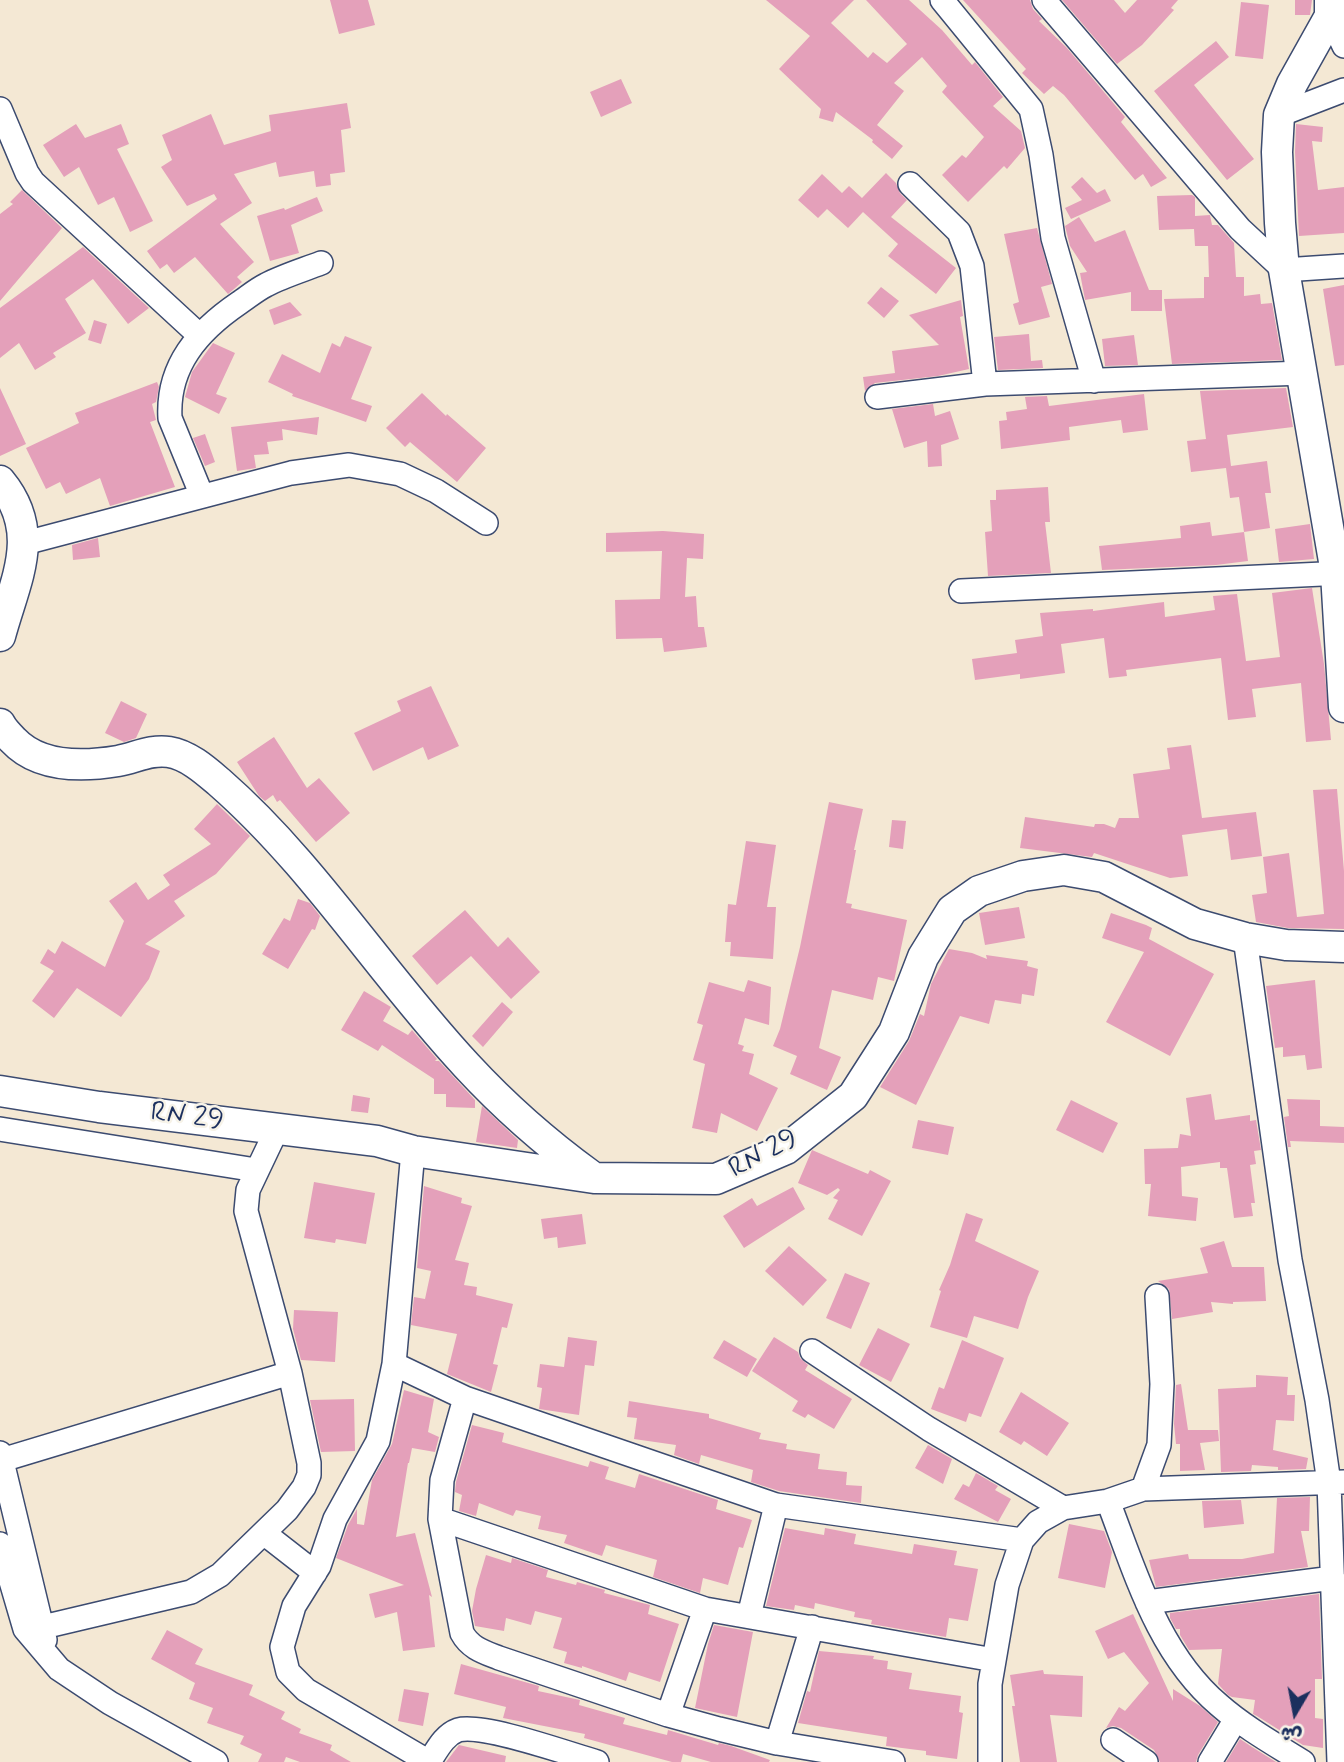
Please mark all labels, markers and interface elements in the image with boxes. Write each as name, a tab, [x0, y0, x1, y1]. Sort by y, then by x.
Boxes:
street label: RN 29	[148, 1097, 226, 1139]
street label: RN 29	[724, 1123, 804, 1187]
north arrow	[1260, 1678, 1330, 1748]
text: ش	[1279, 1720, 1304, 1748]

